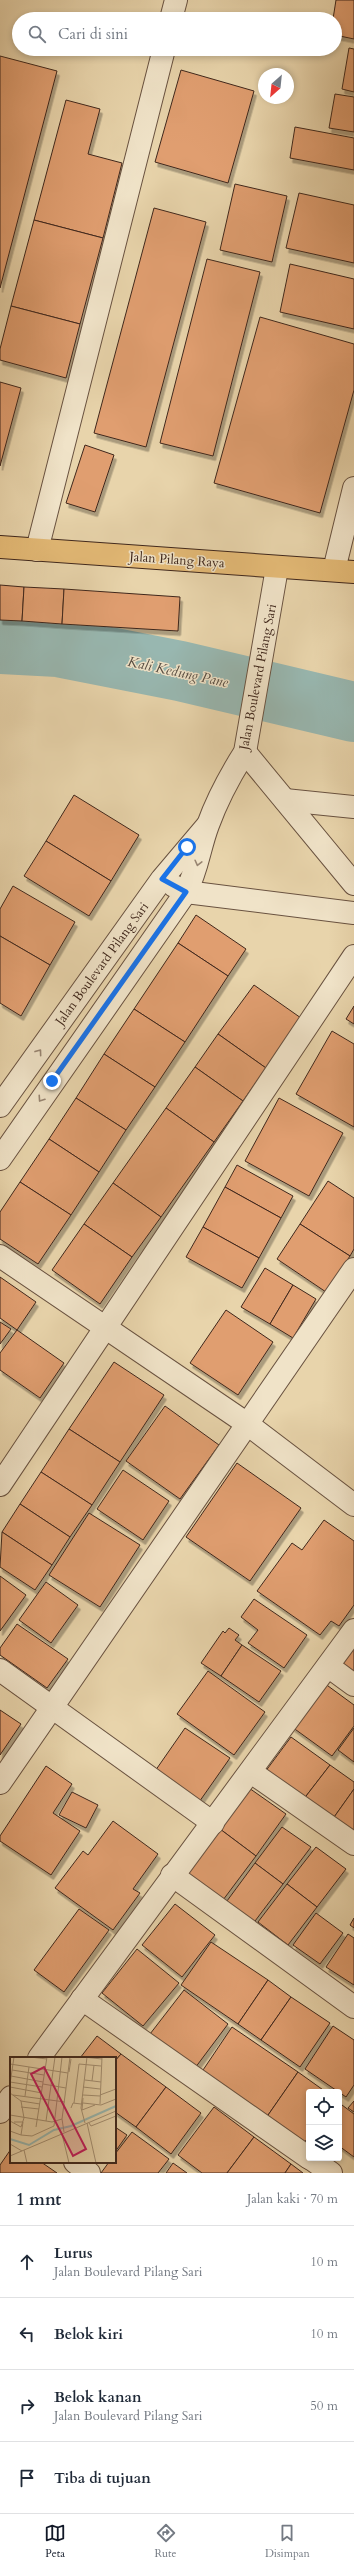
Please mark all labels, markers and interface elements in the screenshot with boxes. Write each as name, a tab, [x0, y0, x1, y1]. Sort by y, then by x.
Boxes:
search box	[12, 12, 342, 56]
icon: search	[26, 23, 48, 45]
text: Cari di sini	[58, 24, 128, 44]
north arrow	[258, 68, 294, 104]
street label: Jalan Pilang Raya	[127, 548, 226, 572]
street label: Jalan Boulevard Pilang Sari	[235, 602, 281, 753]
water label: Kali Kedung Pane	[126, 652, 231, 692]
route start	[178, 838, 196, 856]
one-way arrow	[194, 859, 203, 866]
street label: Jalan Boulevard Pilang Sari	[50, 898, 153, 1031]
one-way arrow	[34, 1049, 41, 1056]
route end	[43, 1072, 61, 1090]
one-way arrow	[39, 1094, 46, 1101]
inset map	[10, 2057, 116, 2163]
map controls	[306, 2089, 342, 2161]
button: locate	[306, 2089, 342, 2125]
button: layers	[306, 2125, 342, 2161]
text: 1 mnt	[16, 2188, 61, 2211]
text: Jalan kaki · 70 m	[247, 2190, 338, 2208]
text: Lurus	[54, 2243, 93, 2263]
icon: ahead	[16, 2251, 38, 2273]
text: 10 m	[310, 2253, 338, 2271]
text: Jalan Boulevard Pilang Sari	[54, 2263, 202, 2281]
icon: left	[16, 2323, 38, 2345]
text: Belok kiri	[54, 2324, 123, 2344]
text: 10 m	[310, 2325, 338, 2343]
text: Belok kanan	[54, 2387, 142, 2407]
icon: right	[16, 2395, 38, 2417]
text: 50 m	[310, 2397, 338, 2415]
text: Jalan Boulevard Pilang Sari	[54, 2407, 202, 2425]
icon: arrive	[16, 2467, 38, 2489]
text: Tiba di tujuan	[54, 2468, 151, 2488]
tab: Peta	[44, 2522, 66, 2561]
tab: Rute	[154, 2522, 177, 2561]
tab: Disimpan	[265, 2522, 310, 2561]

